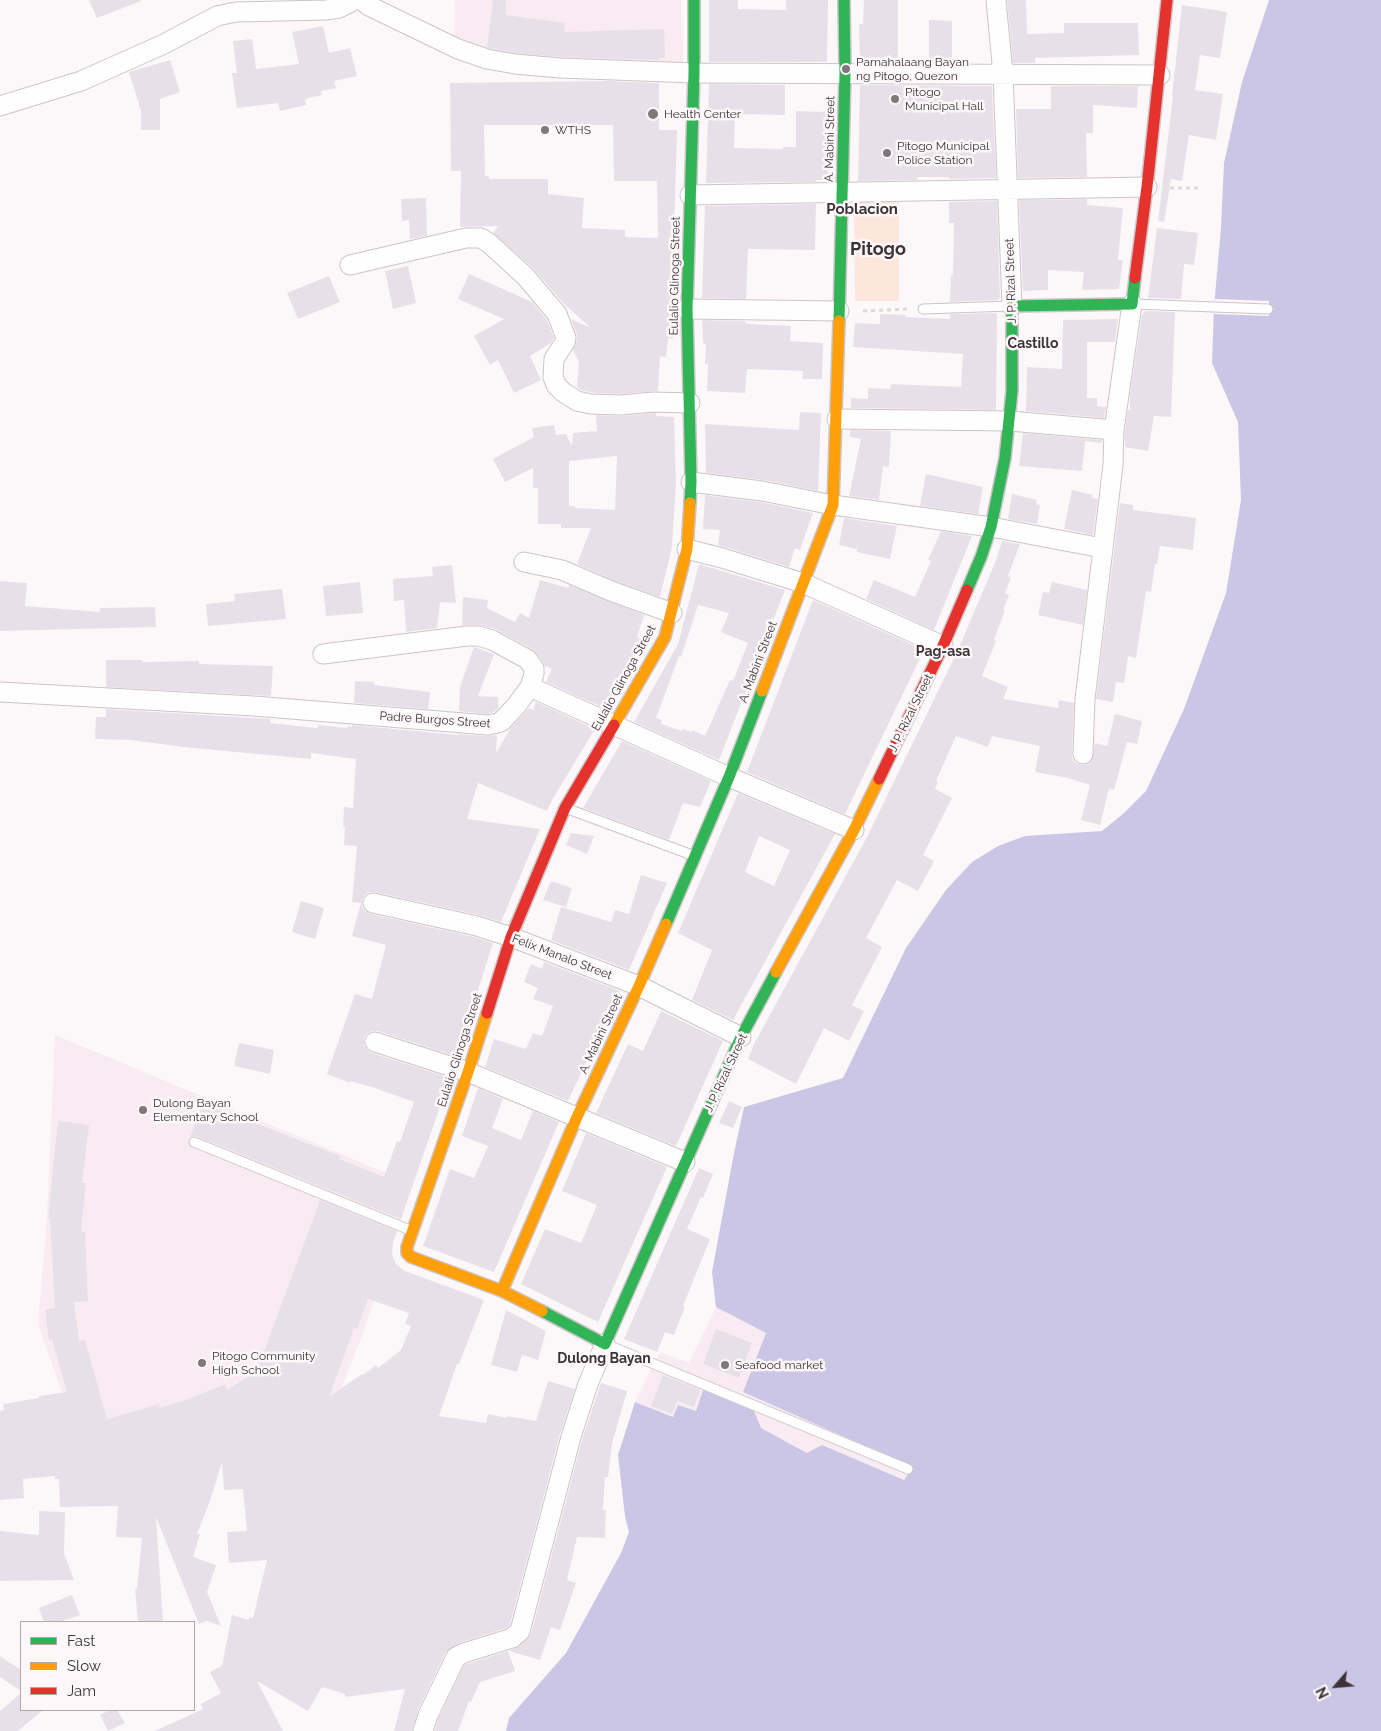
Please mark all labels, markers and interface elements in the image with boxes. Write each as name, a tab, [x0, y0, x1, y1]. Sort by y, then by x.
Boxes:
place label: Pamahalaang Bayan ng Pitogo, Quezon	[856, 55, 969, 83]
marker: Pamahalaang Bayan ng Pitogo, Quezon	[840, 63, 852, 75]
place label: Pitogo Municipal Hall	[905, 85, 984, 113]
marker: Pitogo Municipal Hall	[889, 93, 901, 105]
street label: A. Mabini Street	[822, 96, 838, 182]
marker: Health Center	[646, 107, 660, 121]
place label: Health Center	[664, 107, 741, 121]
place label: WTHS	[555, 123, 591, 137]
marker: WTHS	[539, 124, 551, 136]
place label: Pitogo Municipal Police Station	[897, 139, 989, 167]
marker: Pitogo Municipal Police Station	[881, 147, 893, 159]
district label: Poblacion	[826, 200, 898, 218]
street label: Eulalio Glinoga Street	[667, 216, 683, 336]
street label: J. P. Rizal Street	[1002, 238, 1020, 324]
district label: Pitogo	[850, 239, 906, 261]
district label: Castillo	[1008, 336, 1058, 352]
street label: A. Mabini Street	[736, 619, 780, 705]
street label: Eulalio Glinoga Street	[589, 622, 659, 734]
district label: Pag-asa	[916, 644, 970, 660]
street label: J. P. Rizal Street	[886, 672, 936, 754]
street label: Padre Burgos Street	[379, 709, 491, 731]
street label: Felix Manalo Street	[510, 931, 614, 983]
street label: Eulalio Glinoga Street	[435, 991, 485, 1109]
street label: A. Mabini Street	[576, 992, 626, 1076]
street label: J. P. Rizal Street	[701, 1031, 751, 1115]
place label: Dulong Bayan Elementary School	[153, 1096, 258, 1124]
marker: Dulong Bayan Elementary School	[137, 1104, 149, 1116]
place label: Pitogo Community High School	[212, 1349, 315, 1377]
district label: Dulong Bayan	[557, 1351, 651, 1367]
marker: Pitogo Community High School	[196, 1357, 208, 1369]
place label: Seafood market	[735, 1358, 823, 1372]
marker: Seafood market	[719, 1359, 731, 1371]
legend	[20, 1621, 195, 1711]
text: Fast	[67, 1632, 95, 1650]
text: Slow	[67, 1657, 101, 1675]
north arrow	[1311, 1661, 1361, 1711]
text: Jam	[67, 1682, 96, 1700]
text: N	[1313, 1684, 1332, 1701]

